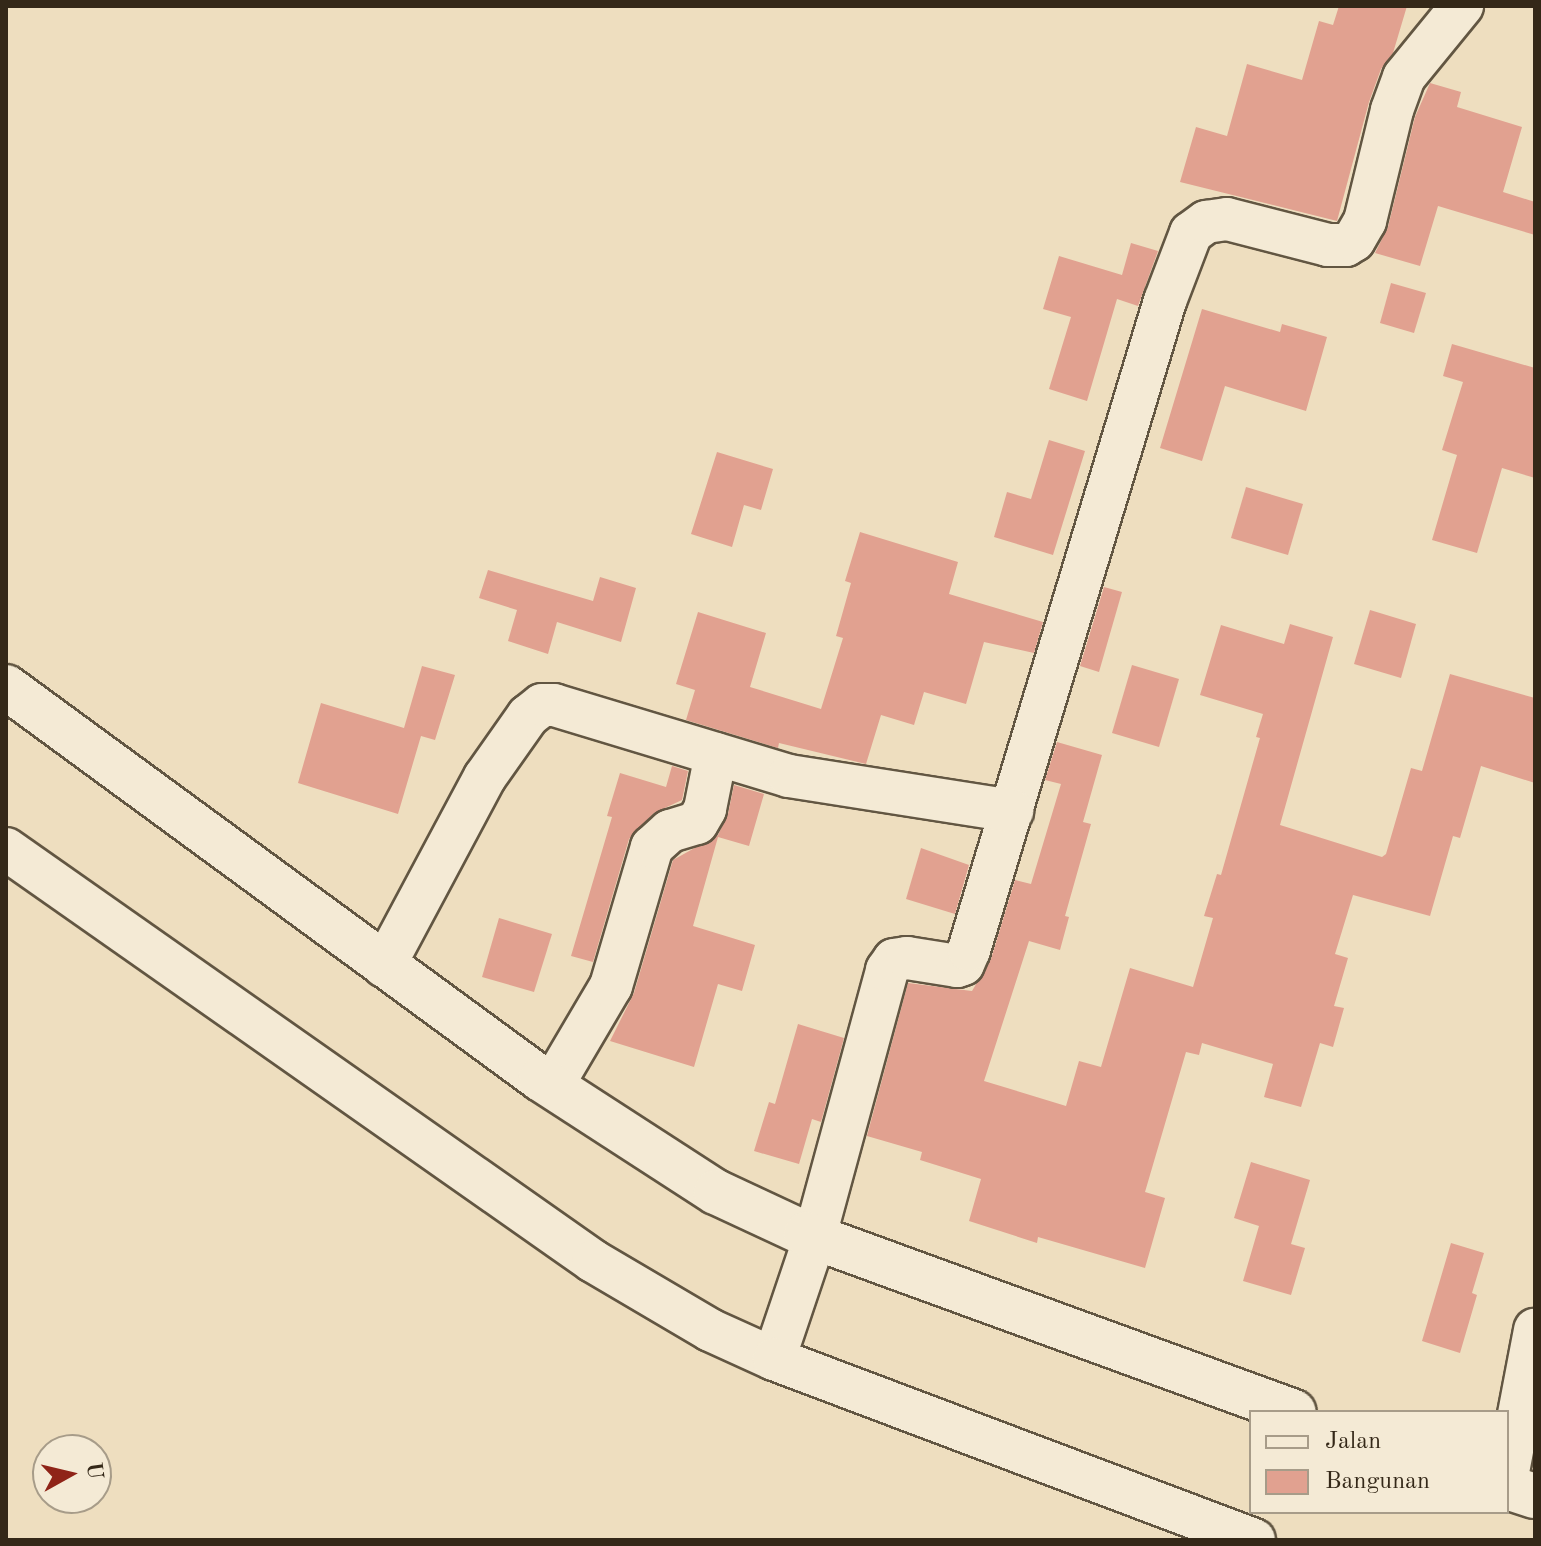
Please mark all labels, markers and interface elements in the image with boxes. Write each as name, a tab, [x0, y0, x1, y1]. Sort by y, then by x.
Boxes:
legend	[1249, 1410, 1509, 1514]
text: Jalan	[1325, 1430, 1381, 1454]
north arrow	[32, 1434, 112, 1514]
text: U	[82, 1461, 106, 1481]
text: Bangunan	[1325, 1470, 1430, 1494]

